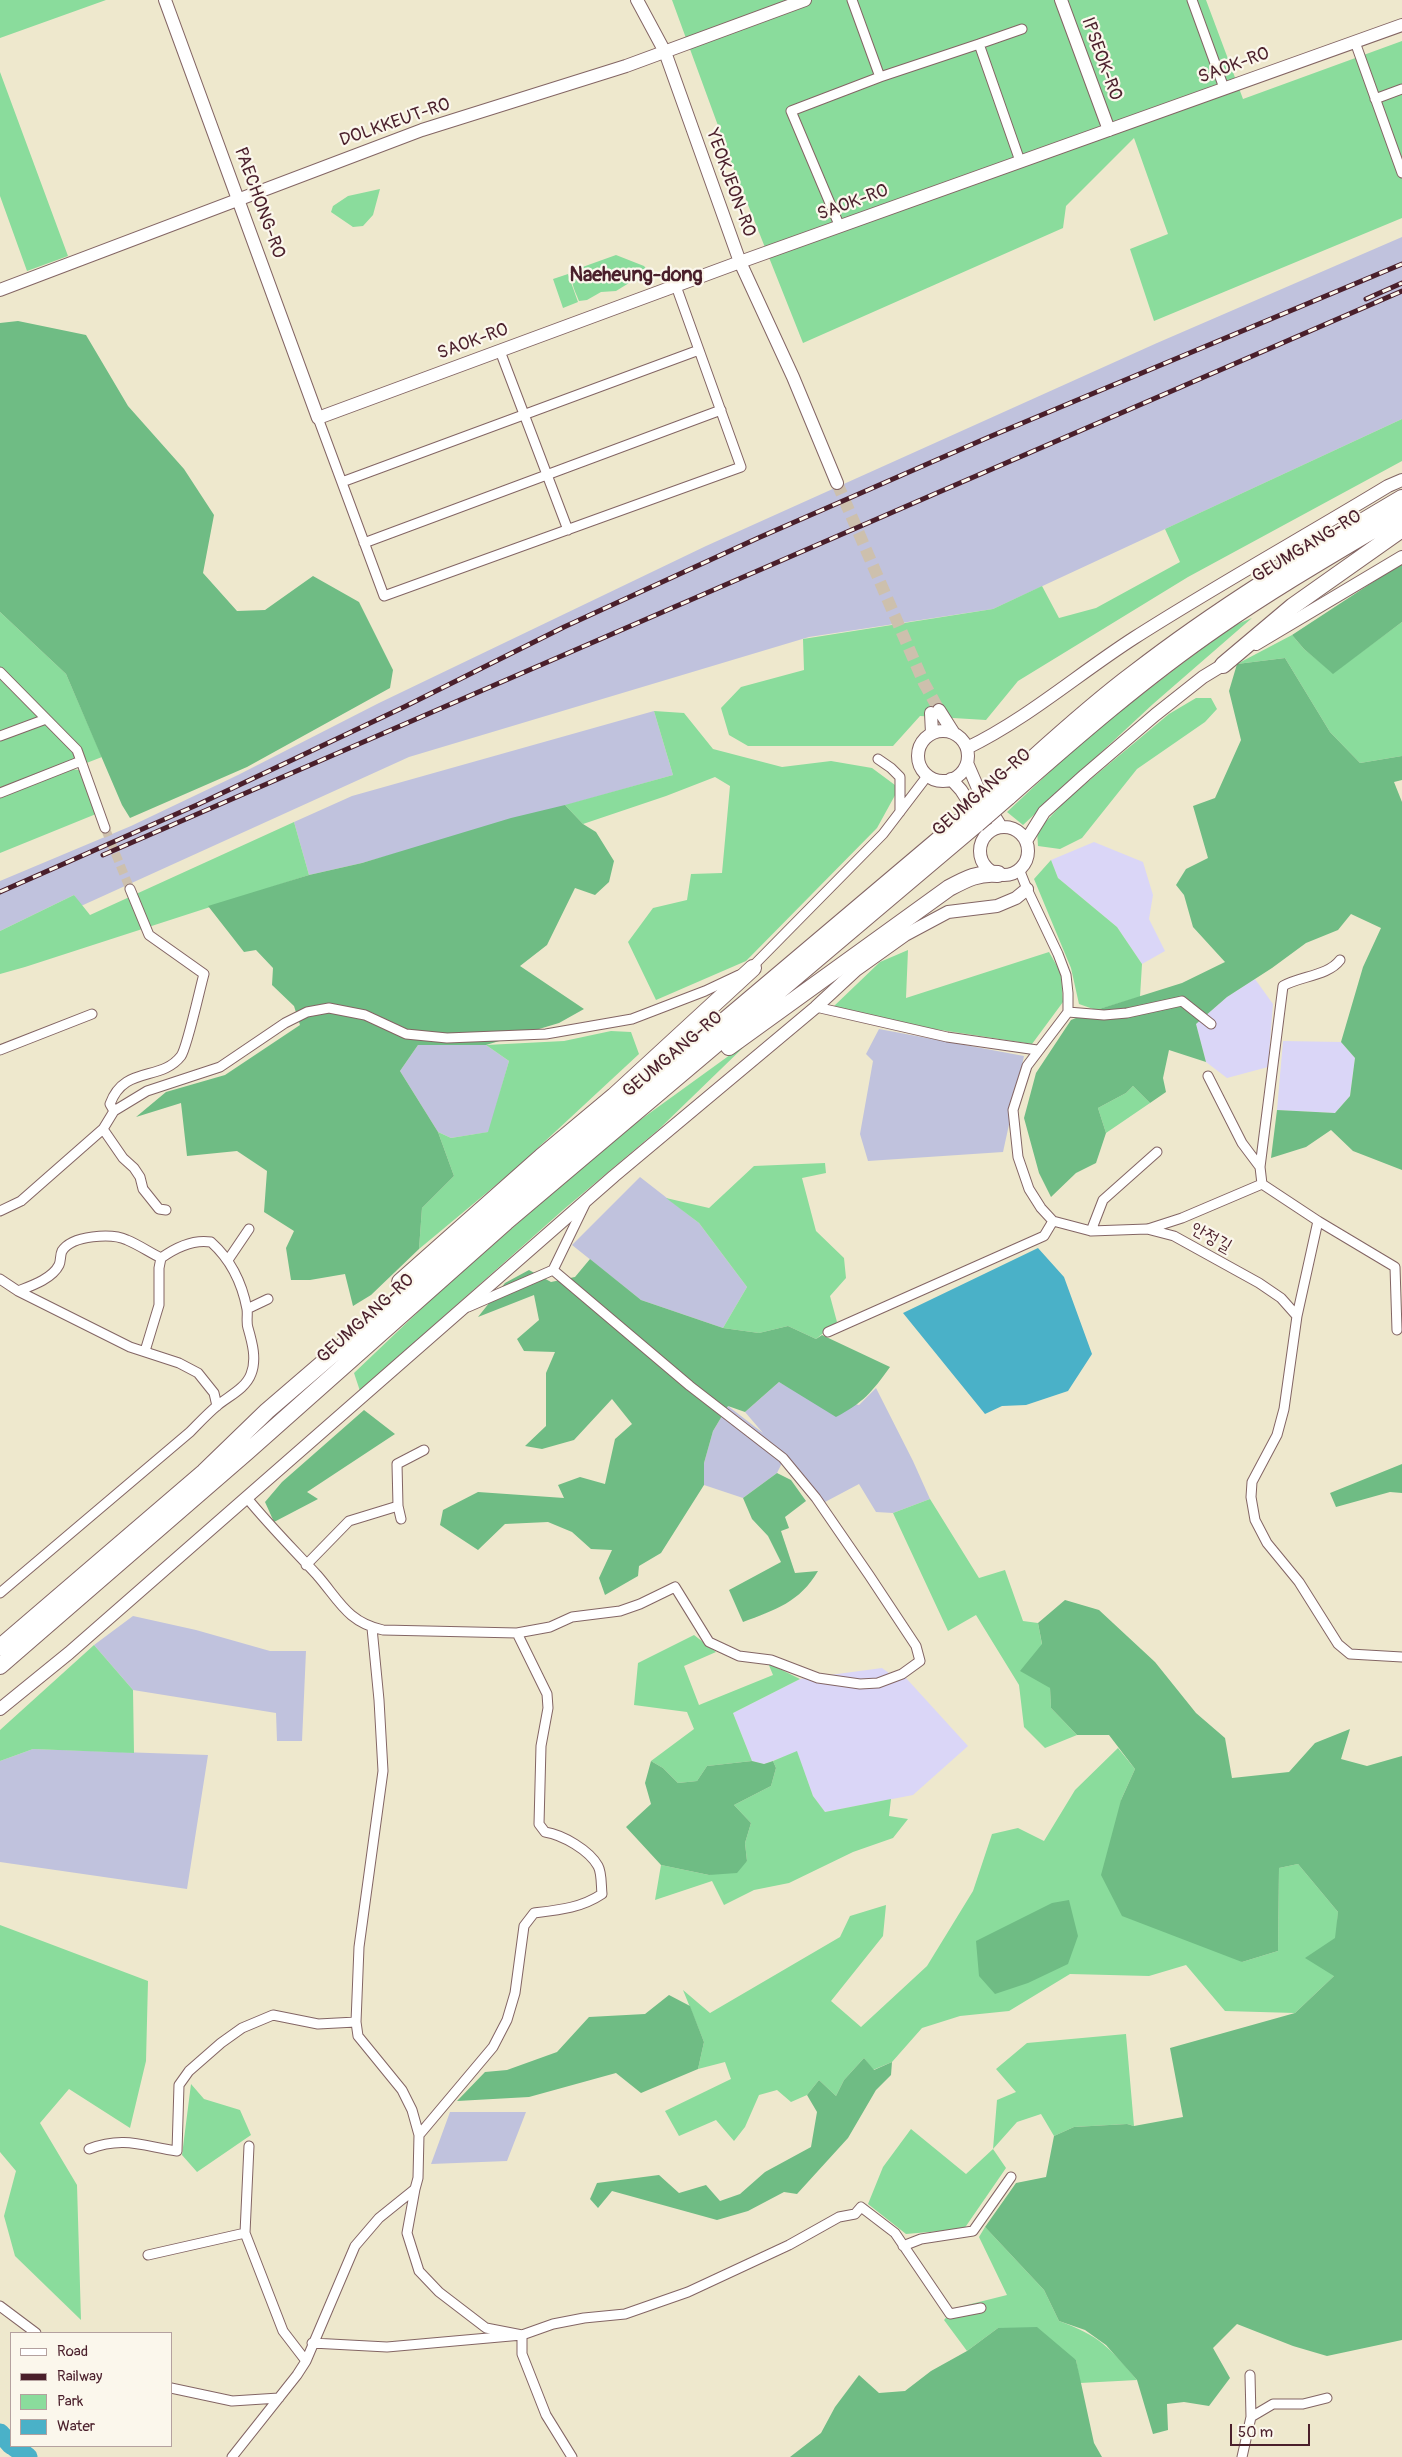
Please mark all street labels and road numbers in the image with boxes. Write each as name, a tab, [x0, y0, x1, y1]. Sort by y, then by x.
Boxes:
street label: IPSEOK-RO	[1076, 15, 1126, 103]
street label: SAOK-RO	[1196, 43, 1272, 89]
street label: DOLKKEUT-RO	[337, 94, 453, 152]
street label: YEOKJEON-RO	[700, 126, 760, 240]
street label: PAECHONG-RO	[229, 145, 289, 261]
street label: SAOK-RO	[815, 180, 891, 226]
street label: SAOK-RO	[435, 319, 511, 365]
street label: GEUMGANG-RO	[1249, 506, 1365, 588]
street label: GEUMGANG-RO	[928, 744, 1036, 842]
street label: GEUMGANG-RO	[619, 1007, 727, 1103]
street label: 안정길	[1187, 1218, 1235, 1258]
street label: GEUMGANG-RO	[313, 1270, 419, 1368]

